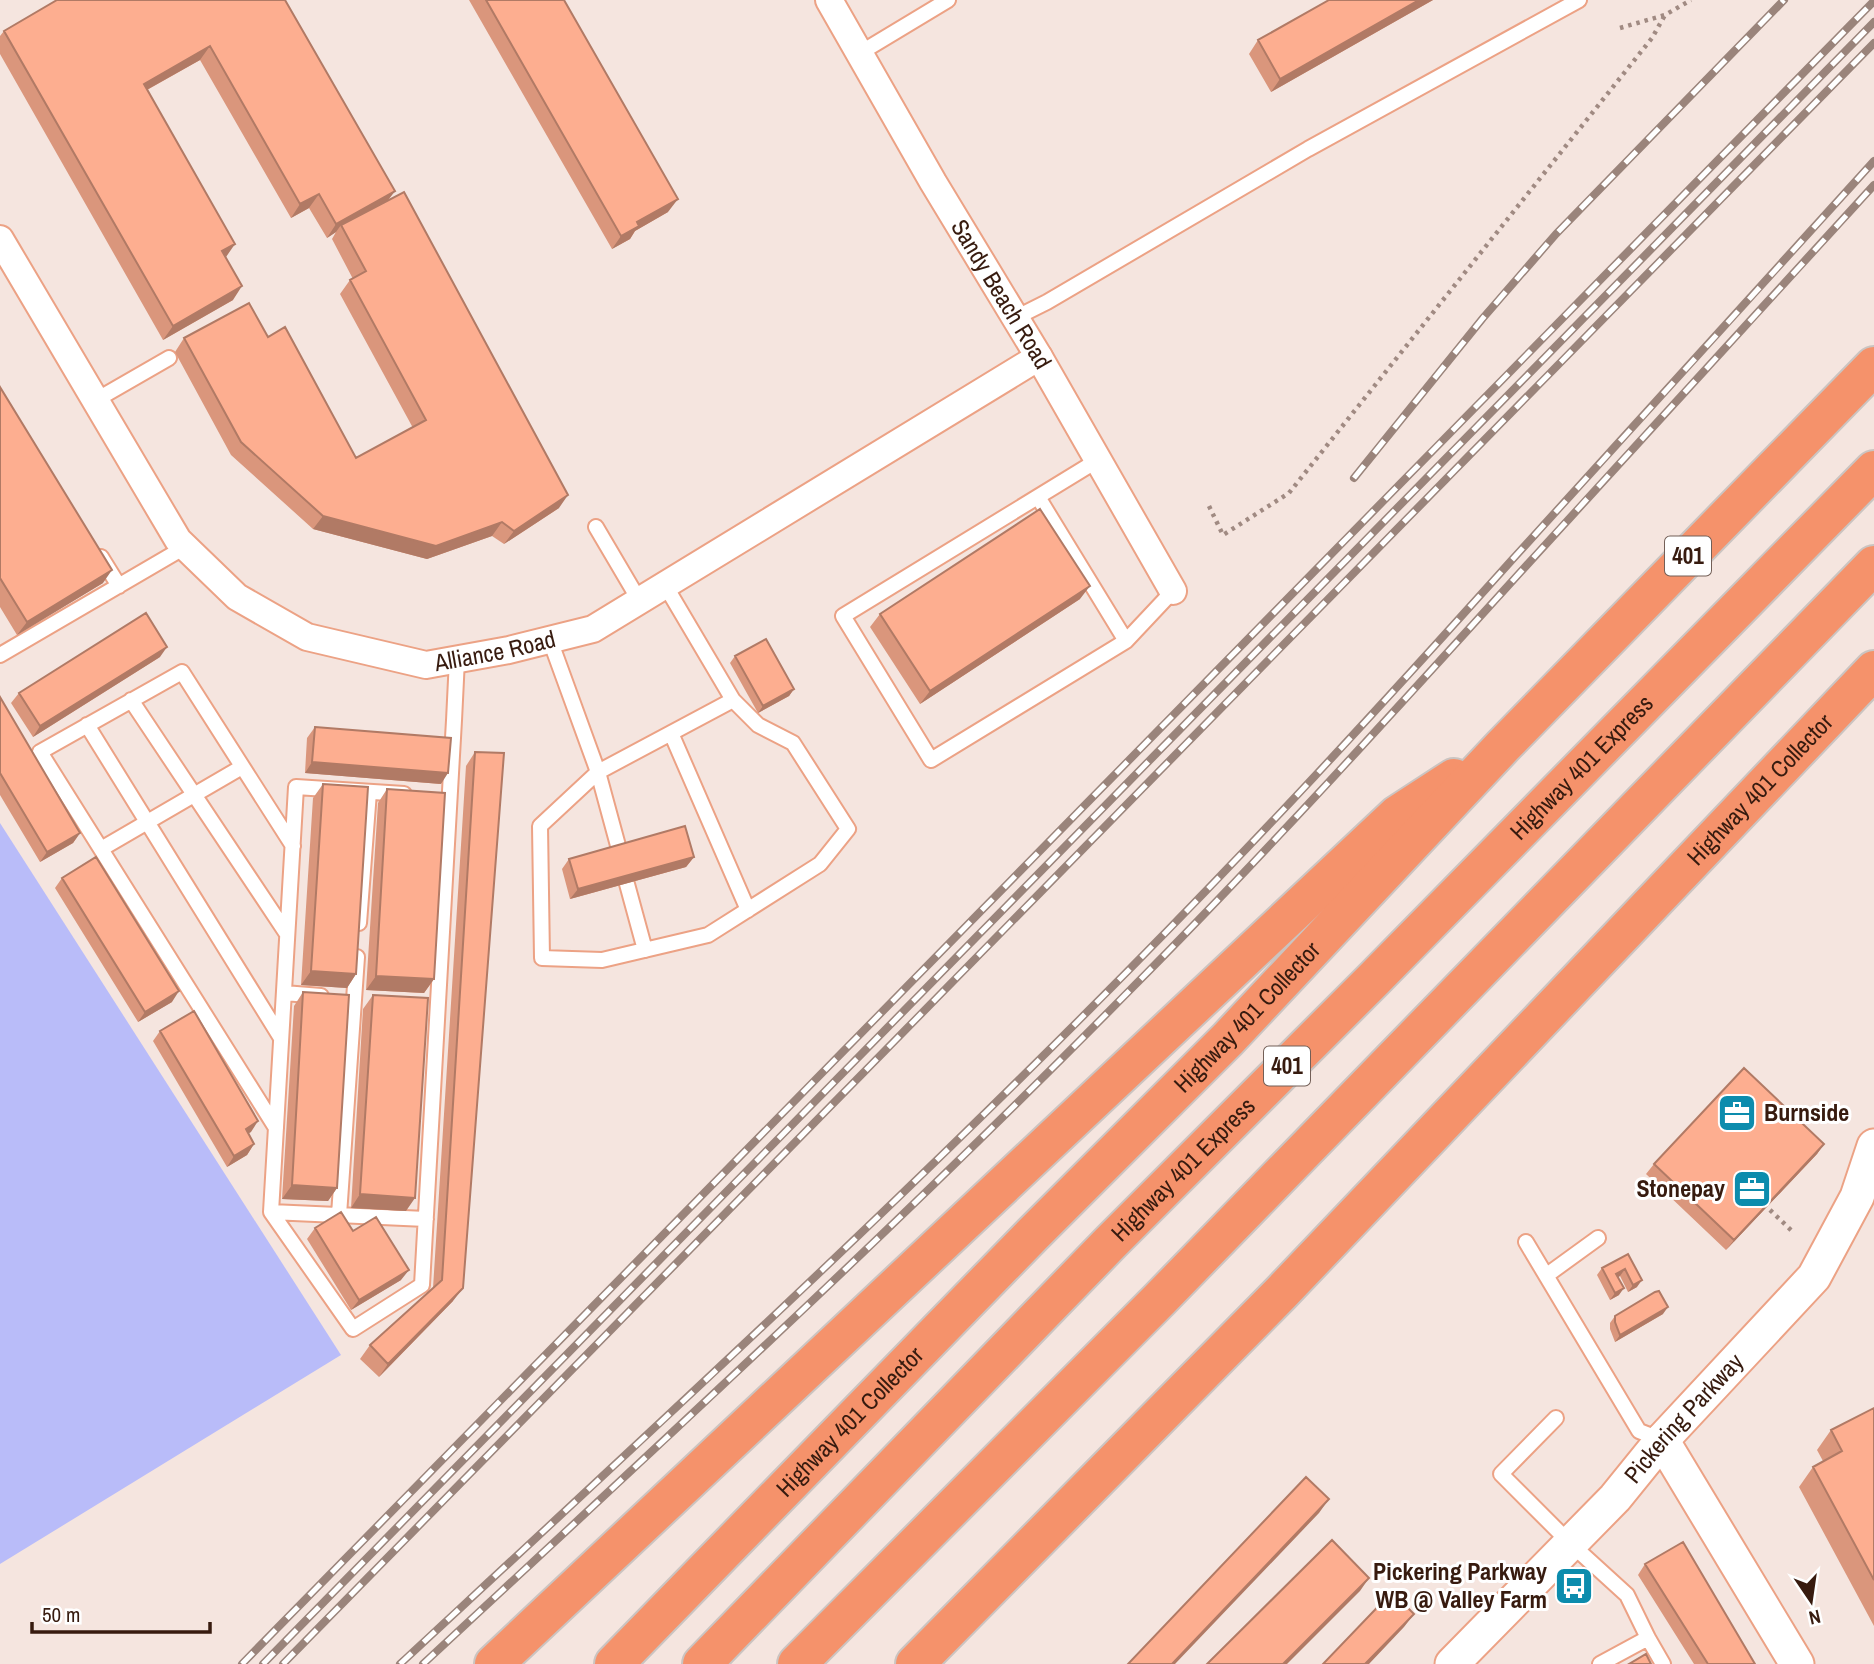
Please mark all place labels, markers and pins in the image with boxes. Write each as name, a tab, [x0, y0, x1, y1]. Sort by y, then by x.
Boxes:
office icon: Burnside	[1716, 1092, 1758, 1134]
place label: Burnside	[1764, 1096, 1849, 1128]
office icon: Stonepay	[1731, 1168, 1773, 1210]
place label: Stonepay	[1636, 1172, 1725, 1204]
place label: Pickering Parkway WB @ Valley Farm	[1373, 1555, 1547, 1615]
bus stop icon: Pickering Parkway WB @ Valley Farm	[1553, 1565, 1595, 1607]

